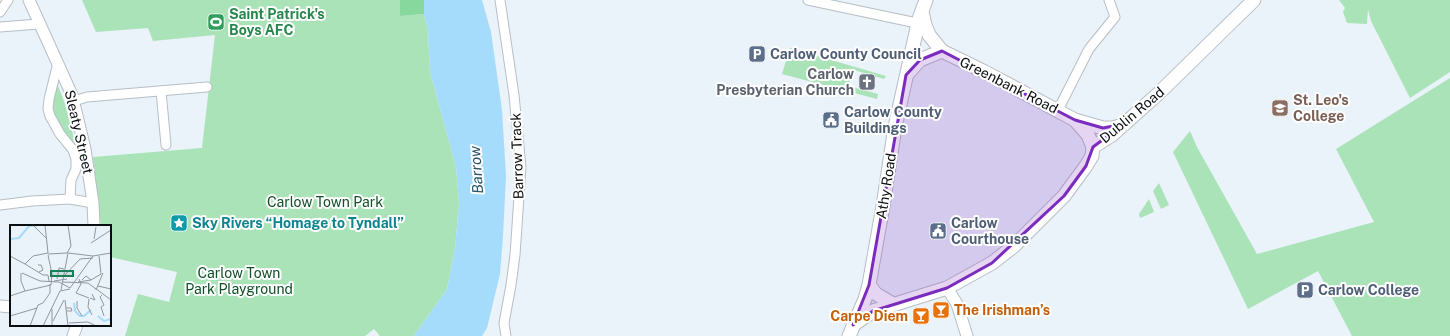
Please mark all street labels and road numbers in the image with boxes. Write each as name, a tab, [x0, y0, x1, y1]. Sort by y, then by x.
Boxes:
street label: Greenbank Road	[957, 53, 1061, 117]
street label: Dublin Road	[1097, 84, 1167, 146]
street label: Sleaty Street	[62, 88, 96, 176]
street label: Barrow Track	[507, 112, 527, 199]
street label: Athy Road	[873, 152, 899, 220]

